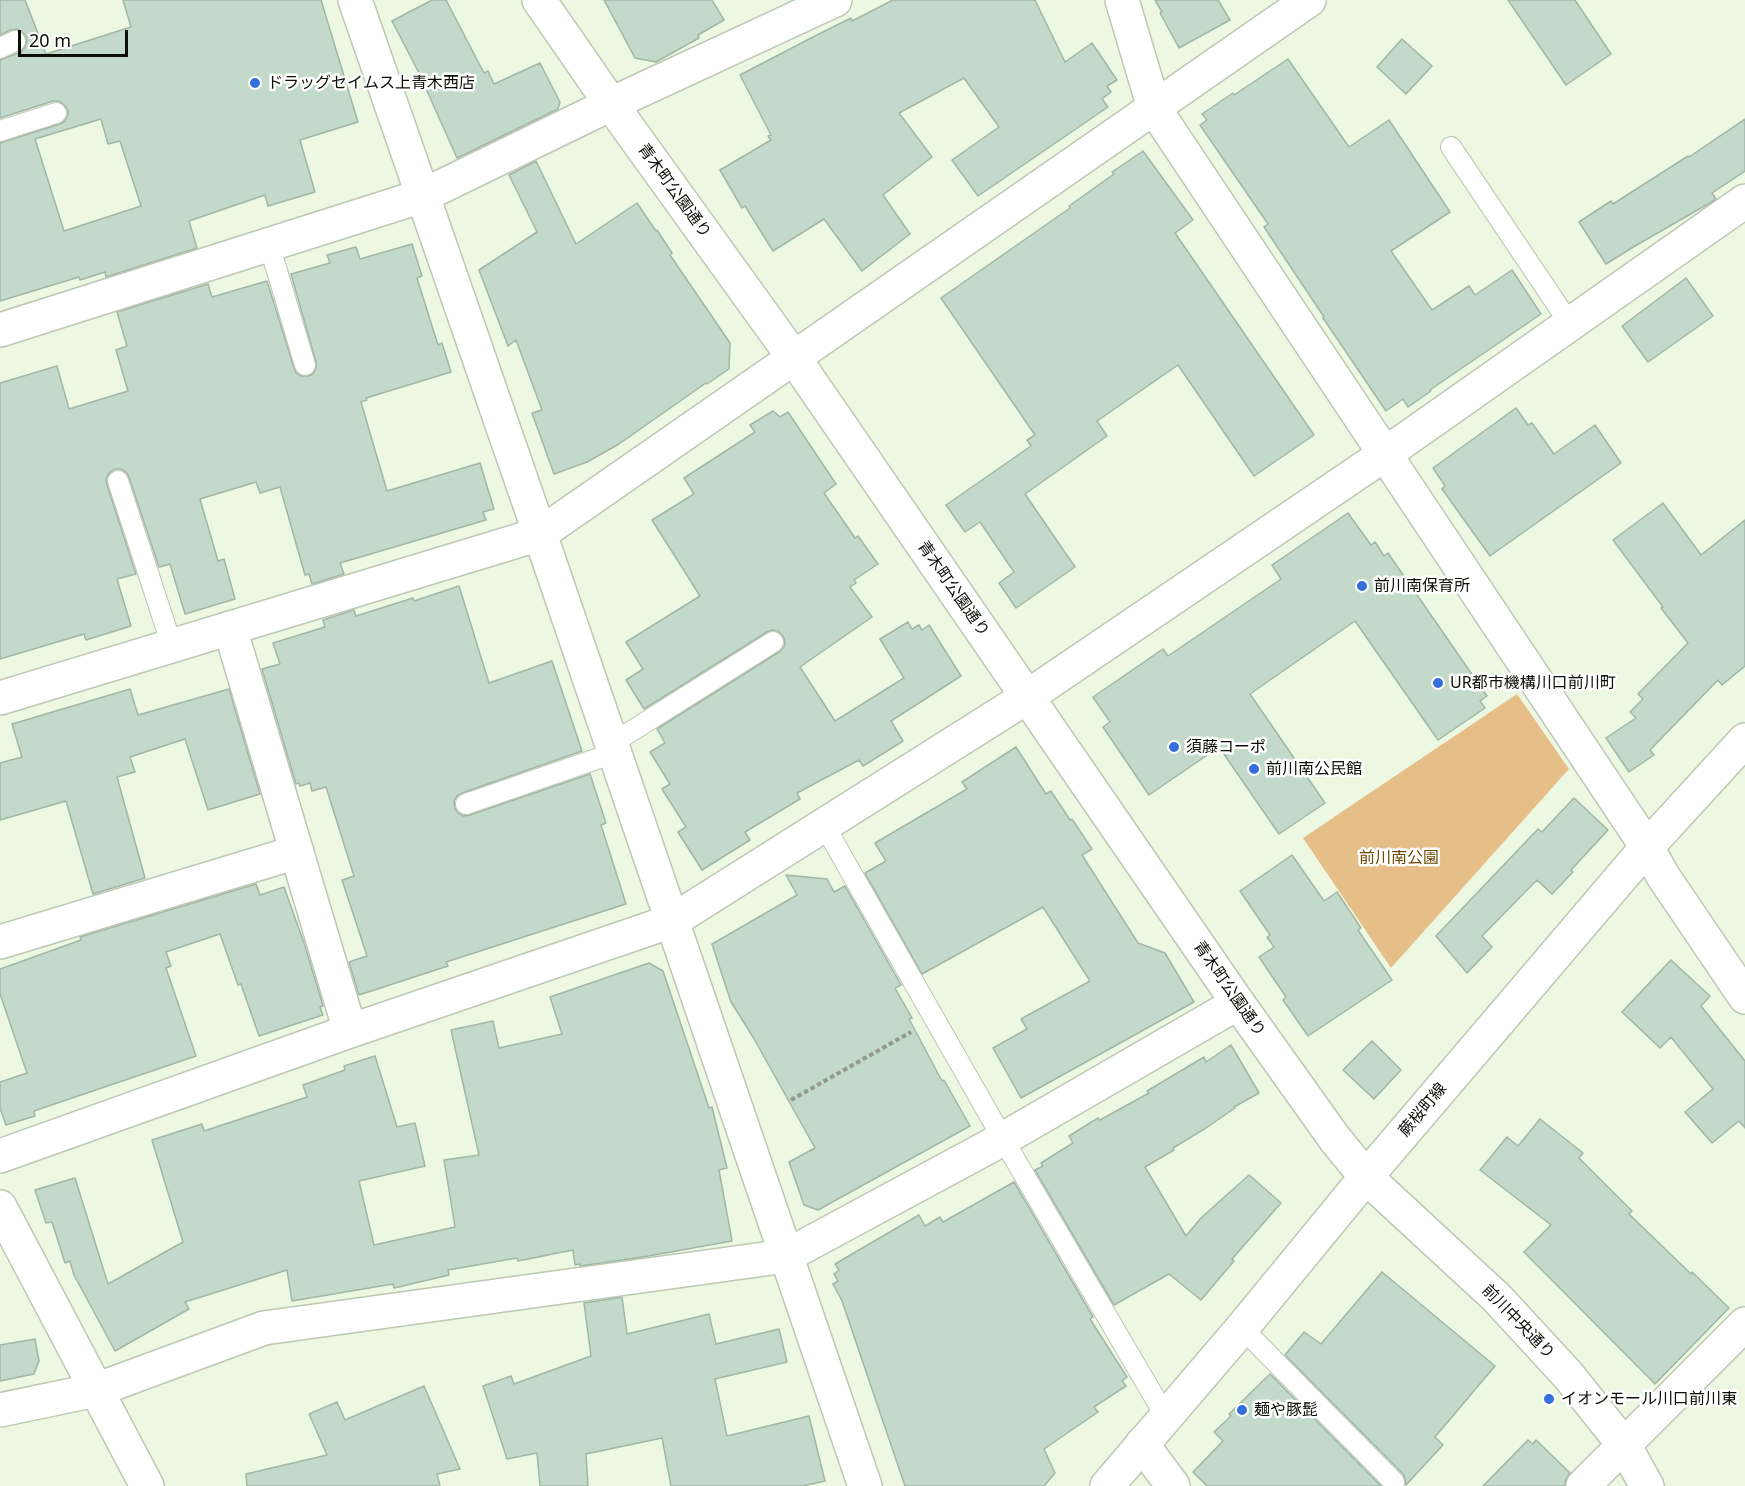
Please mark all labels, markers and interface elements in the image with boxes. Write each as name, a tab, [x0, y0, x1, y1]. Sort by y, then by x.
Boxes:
scale bar	[21, 18, 130, 56]
text: 20 m	[29, 28, 71, 52]
place label: ドラッグセイムス上青木西店	[267, 73, 475, 93]
marker: ドラッグセイムス上青木西店	[248, 76, 262, 90]
street label: 青木町公園通り	[633, 140, 715, 242]
street label: 青木町公園通り	[913, 538, 993, 640]
place label: 前川南保育所	[1374, 576, 1470, 596]
marker: 前川南保育所	[1355, 579, 1369, 593]
place label: UR都市機構川口前川町	[1450, 673, 1616, 693]
marker: UR都市機構川口前川町	[1431, 676, 1445, 690]
place label: 須藤コーポ	[1186, 737, 1266, 757]
marker: 須藤コーポ	[1167, 740, 1181, 754]
place label: 前川南公民館	[1266, 759, 1362, 779]
marker: 前川南公民館	[1247, 762, 1261, 776]
park label: 前川南公園	[1359, 848, 1439, 868]
street label: 青木町公園通り	[1189, 938, 1269, 1040]
street label: 蕨桜町線	[1395, 1079, 1451, 1141]
street label: 前川中央通り	[1478, 1281, 1558, 1363]
place label: イオンモール川口前川東	[1561, 1389, 1737, 1409]
marker: イオンモール川口前川東	[1542, 1392, 1556, 1406]
place label: 麺や豚髭	[1254, 1400, 1318, 1420]
marker: 麺や豚髭	[1235, 1403, 1249, 1417]

